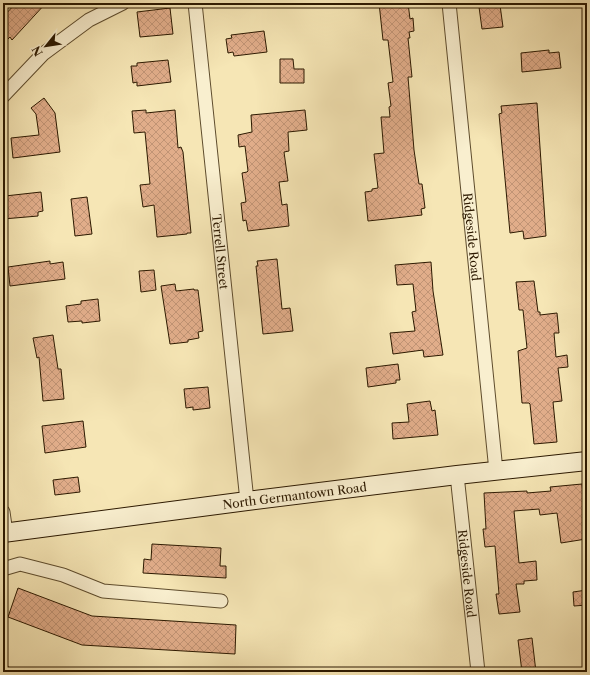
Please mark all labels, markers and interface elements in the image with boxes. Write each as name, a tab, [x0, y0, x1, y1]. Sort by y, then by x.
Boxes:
north arrow	[26, 26, 66, 66]
text: N	[29, 43, 46, 59]
street label: Ridgeside Road	[461, 192, 484, 282]
street label: Terrell Street	[210, 213, 232, 291]
street label: North Germantown Road	[222, 479, 368, 512]
street label: Ridgeside Road	[455, 529, 480, 619]

